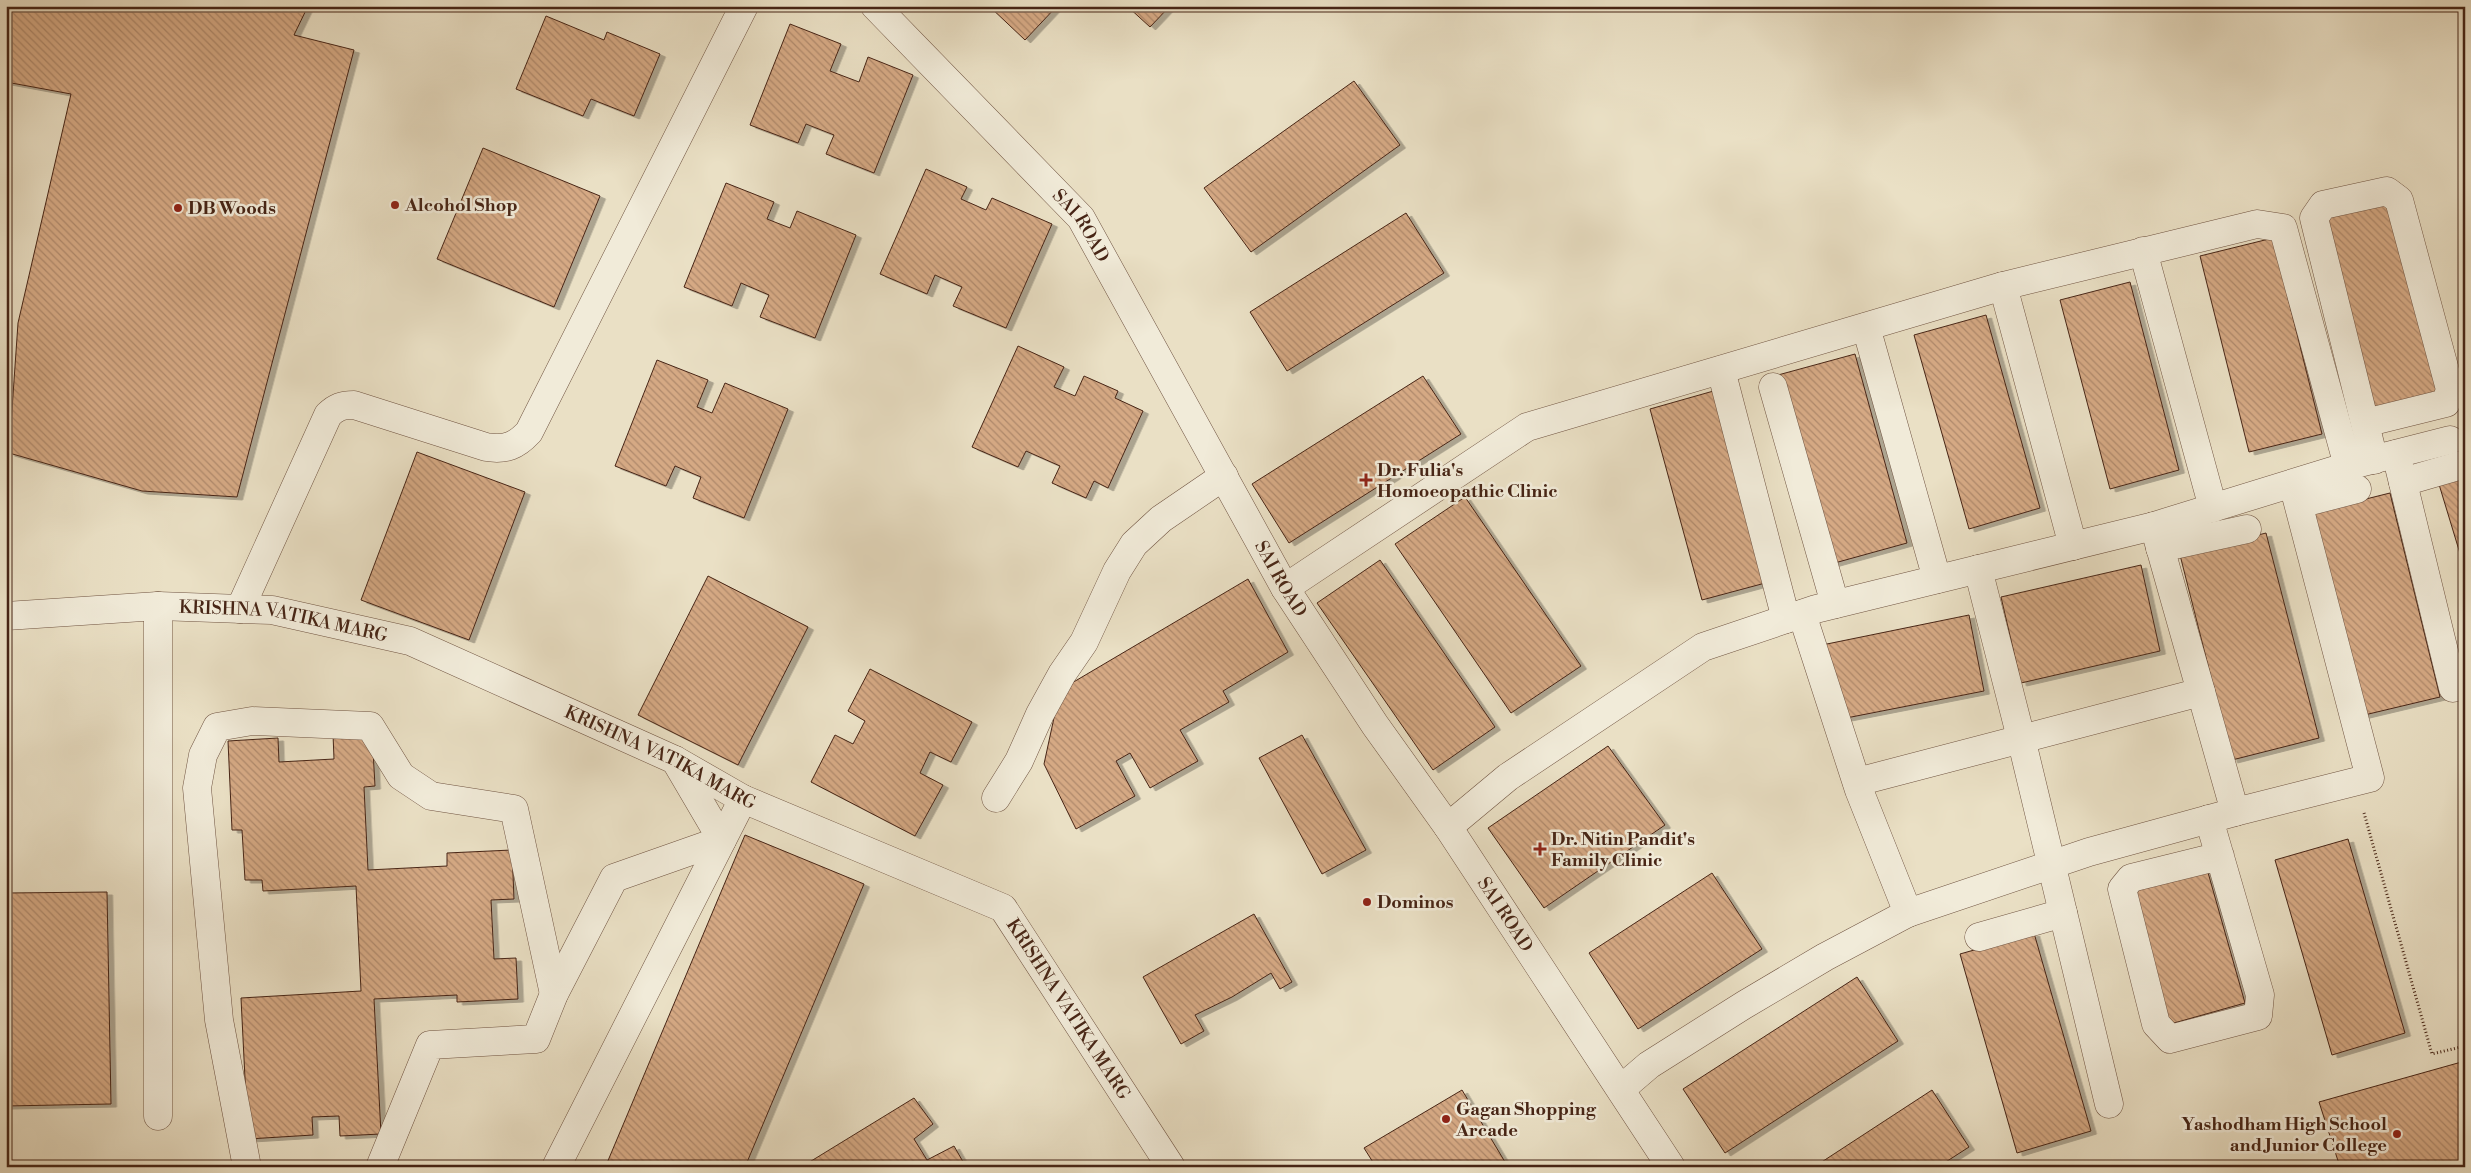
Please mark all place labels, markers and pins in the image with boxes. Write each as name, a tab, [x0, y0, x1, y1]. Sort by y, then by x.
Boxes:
place label: Alcohol Shop	[404, 194, 518, 217]
place label: DB Woods	[188, 197, 276, 220]
marker: Alcohol Shop	[389, 199, 401, 211]
marker: DB Woods	[172, 202, 184, 214]
place label: Dr. Fulia's Homoeopathic Clinic	[1377, 459, 1558, 503]
marker: Dr. Fulia's Homoeopathic Clinic	[1359, 473, 1373, 487]
place label: Dr. Nitin Pandit's Family Clinic	[1551, 828, 1695, 872]
marker: Dr. Nitin Pandit's Family Clinic	[1533, 842, 1547, 856]
place label: Dominos	[1377, 891, 1454, 914]
marker: Dominos	[1361, 896, 1373, 908]
place label: Gagan Shopping Arcade	[1455, 1098, 1597, 1142]
marker: Gagan Shopping Arcade	[1440, 1113, 1452, 1125]
place label: Yashodham High School and Junior College	[2181, 1113, 2387, 1157]
marker: Yashodham High School and Junior College	[2391, 1128, 2403, 1140]

